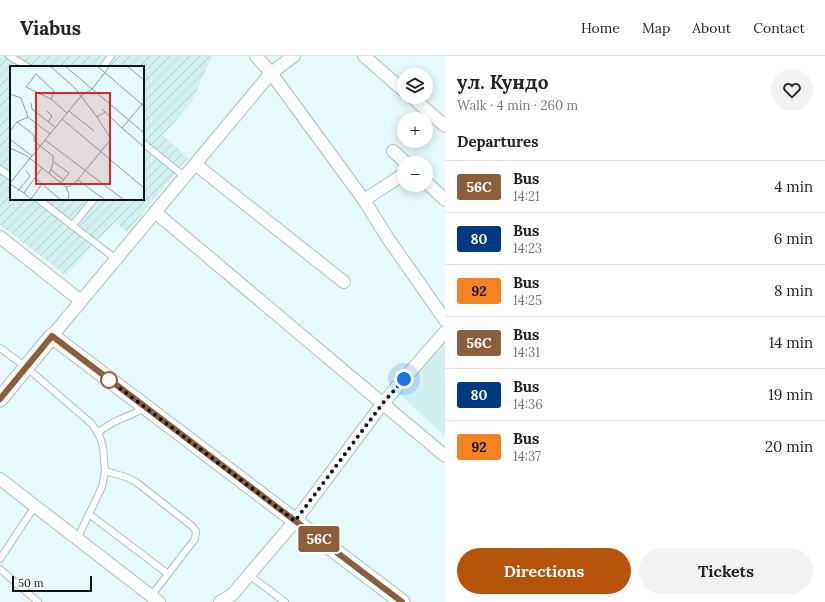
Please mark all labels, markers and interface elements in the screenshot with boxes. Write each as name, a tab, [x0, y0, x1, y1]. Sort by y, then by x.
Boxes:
text: Viabus	[20, 16, 81, 40]
text: Home	[581, 19, 620, 37]
text: Map	[642, 19, 670, 37]
text: About	[692, 19, 731, 37]
text: Contact	[753, 19, 805, 37]
inset map	[10, 66, 144, 200]
map controls	[397, 68, 433, 192]
button: layers	[397, 68, 433, 104]
button: heart	[771, 69, 813, 111]
text: ул. Кундо	[457, 70, 548, 94]
text: Walk · 4 min · 260 m	[457, 97, 578, 114]
button: +	[397, 112, 433, 148]
text: Departures	[457, 132, 538, 151]
button: −	[397, 156, 433, 192]
text: Bus	[513, 169, 539, 188]
text: 4 min	[774, 177, 813, 196]
text: 56С	[466, 178, 492, 196]
text: 14:21	[513, 188, 540, 205]
text: Bus	[513, 221, 539, 240]
text: 6 min	[774, 229, 813, 248]
text: 80	[471, 230, 487, 248]
text: 14:23	[513, 240, 542, 257]
text: Bus	[513, 273, 539, 292]
text: 8 min	[774, 281, 813, 300]
text: 92	[471, 282, 487, 300]
text: 14:25	[513, 292, 542, 309]
text: Bus	[513, 325, 539, 344]
text: 14 min	[769, 333, 813, 352]
text: 56С	[466, 334, 492, 352]
text: 14:31	[513, 344, 540, 361]
your location	[394, 369, 414, 389]
unlabelled marker	[100, 371, 118, 389]
text: Bus	[513, 377, 539, 396]
text: 19 min	[768, 385, 813, 404]
text: 80	[471, 386, 487, 404]
text: 14:36	[513, 396, 543, 413]
text: Bus	[513, 429, 539, 448]
text: 20 min	[765, 437, 813, 456]
text: 92	[471, 438, 487, 456]
text: 14:37	[513, 448, 541, 465]
line badge: 56С	[296, 526, 342, 552]
text: 56С	[306, 530, 332, 548]
button: Directions	[457, 548, 631, 594]
button: Tickets	[639, 548, 813, 594]
scale bar	[12, 574, 92, 593]
text: 50 m	[18, 576, 44, 590]

